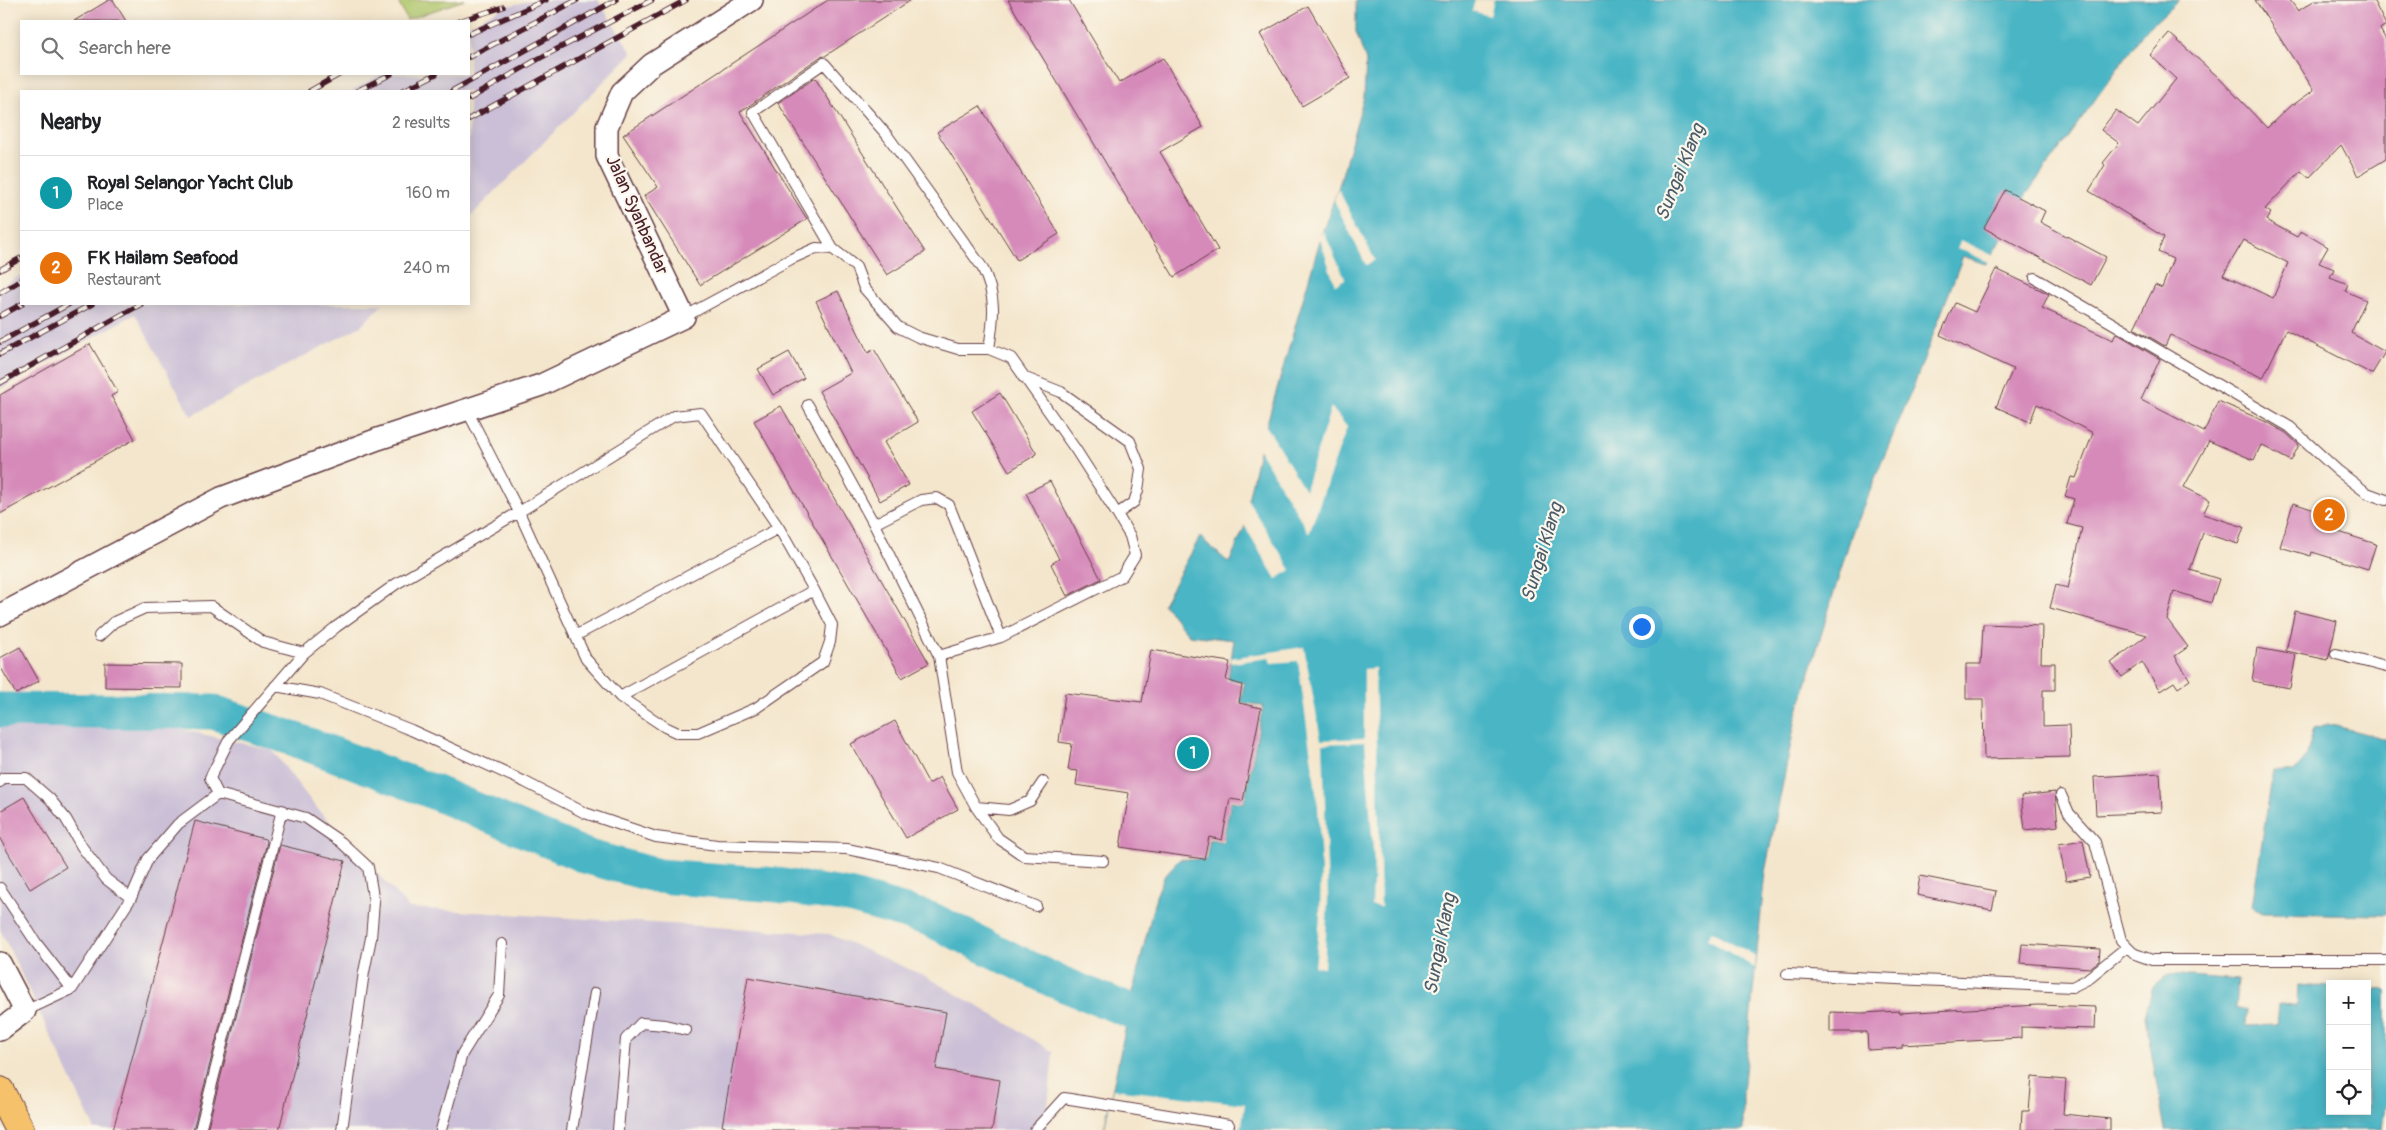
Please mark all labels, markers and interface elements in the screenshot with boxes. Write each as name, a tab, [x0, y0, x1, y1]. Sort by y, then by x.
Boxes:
search box	[20, 20, 470, 75]
icon: search	[38, 34, 66, 62]
text: Search here	[78, 36, 171, 60]
text: Nearby	[40, 109, 101, 136]
text: 2 results	[392, 113, 450, 133]
water label: Sungai Klang	[1650, 119, 1711, 224]
street label: Jalan Syahbandar	[600, 152, 674, 279]
text: Royal Selangor Yacht Club	[87, 171, 293, 195]
text: 1	[53, 183, 59, 203]
text: 160 m	[406, 183, 450, 203]
text: Place	[87, 195, 123, 215]
text: FK Hailam Seafood	[87, 246, 238, 270]
text: 2	[52, 258, 60, 278]
text: 240 m	[403, 258, 450, 278]
text: Restaurant	[87, 270, 161, 290]
pin: 2	[2313, 496, 2345, 534]
water label: Sungai Klang	[1516, 498, 1569, 604]
your location	[1629, 614, 1655, 640]
pin: 1	[1177, 734, 1209, 772]
water label: Sungai Klang	[1419, 890, 1462, 996]
map controls	[2326, 980, 2371, 1115]
button: +	[2326, 980, 2371, 1025]
button: −	[2326, 1025, 2371, 1070]
button: locate	[2326, 1070, 2371, 1115]

